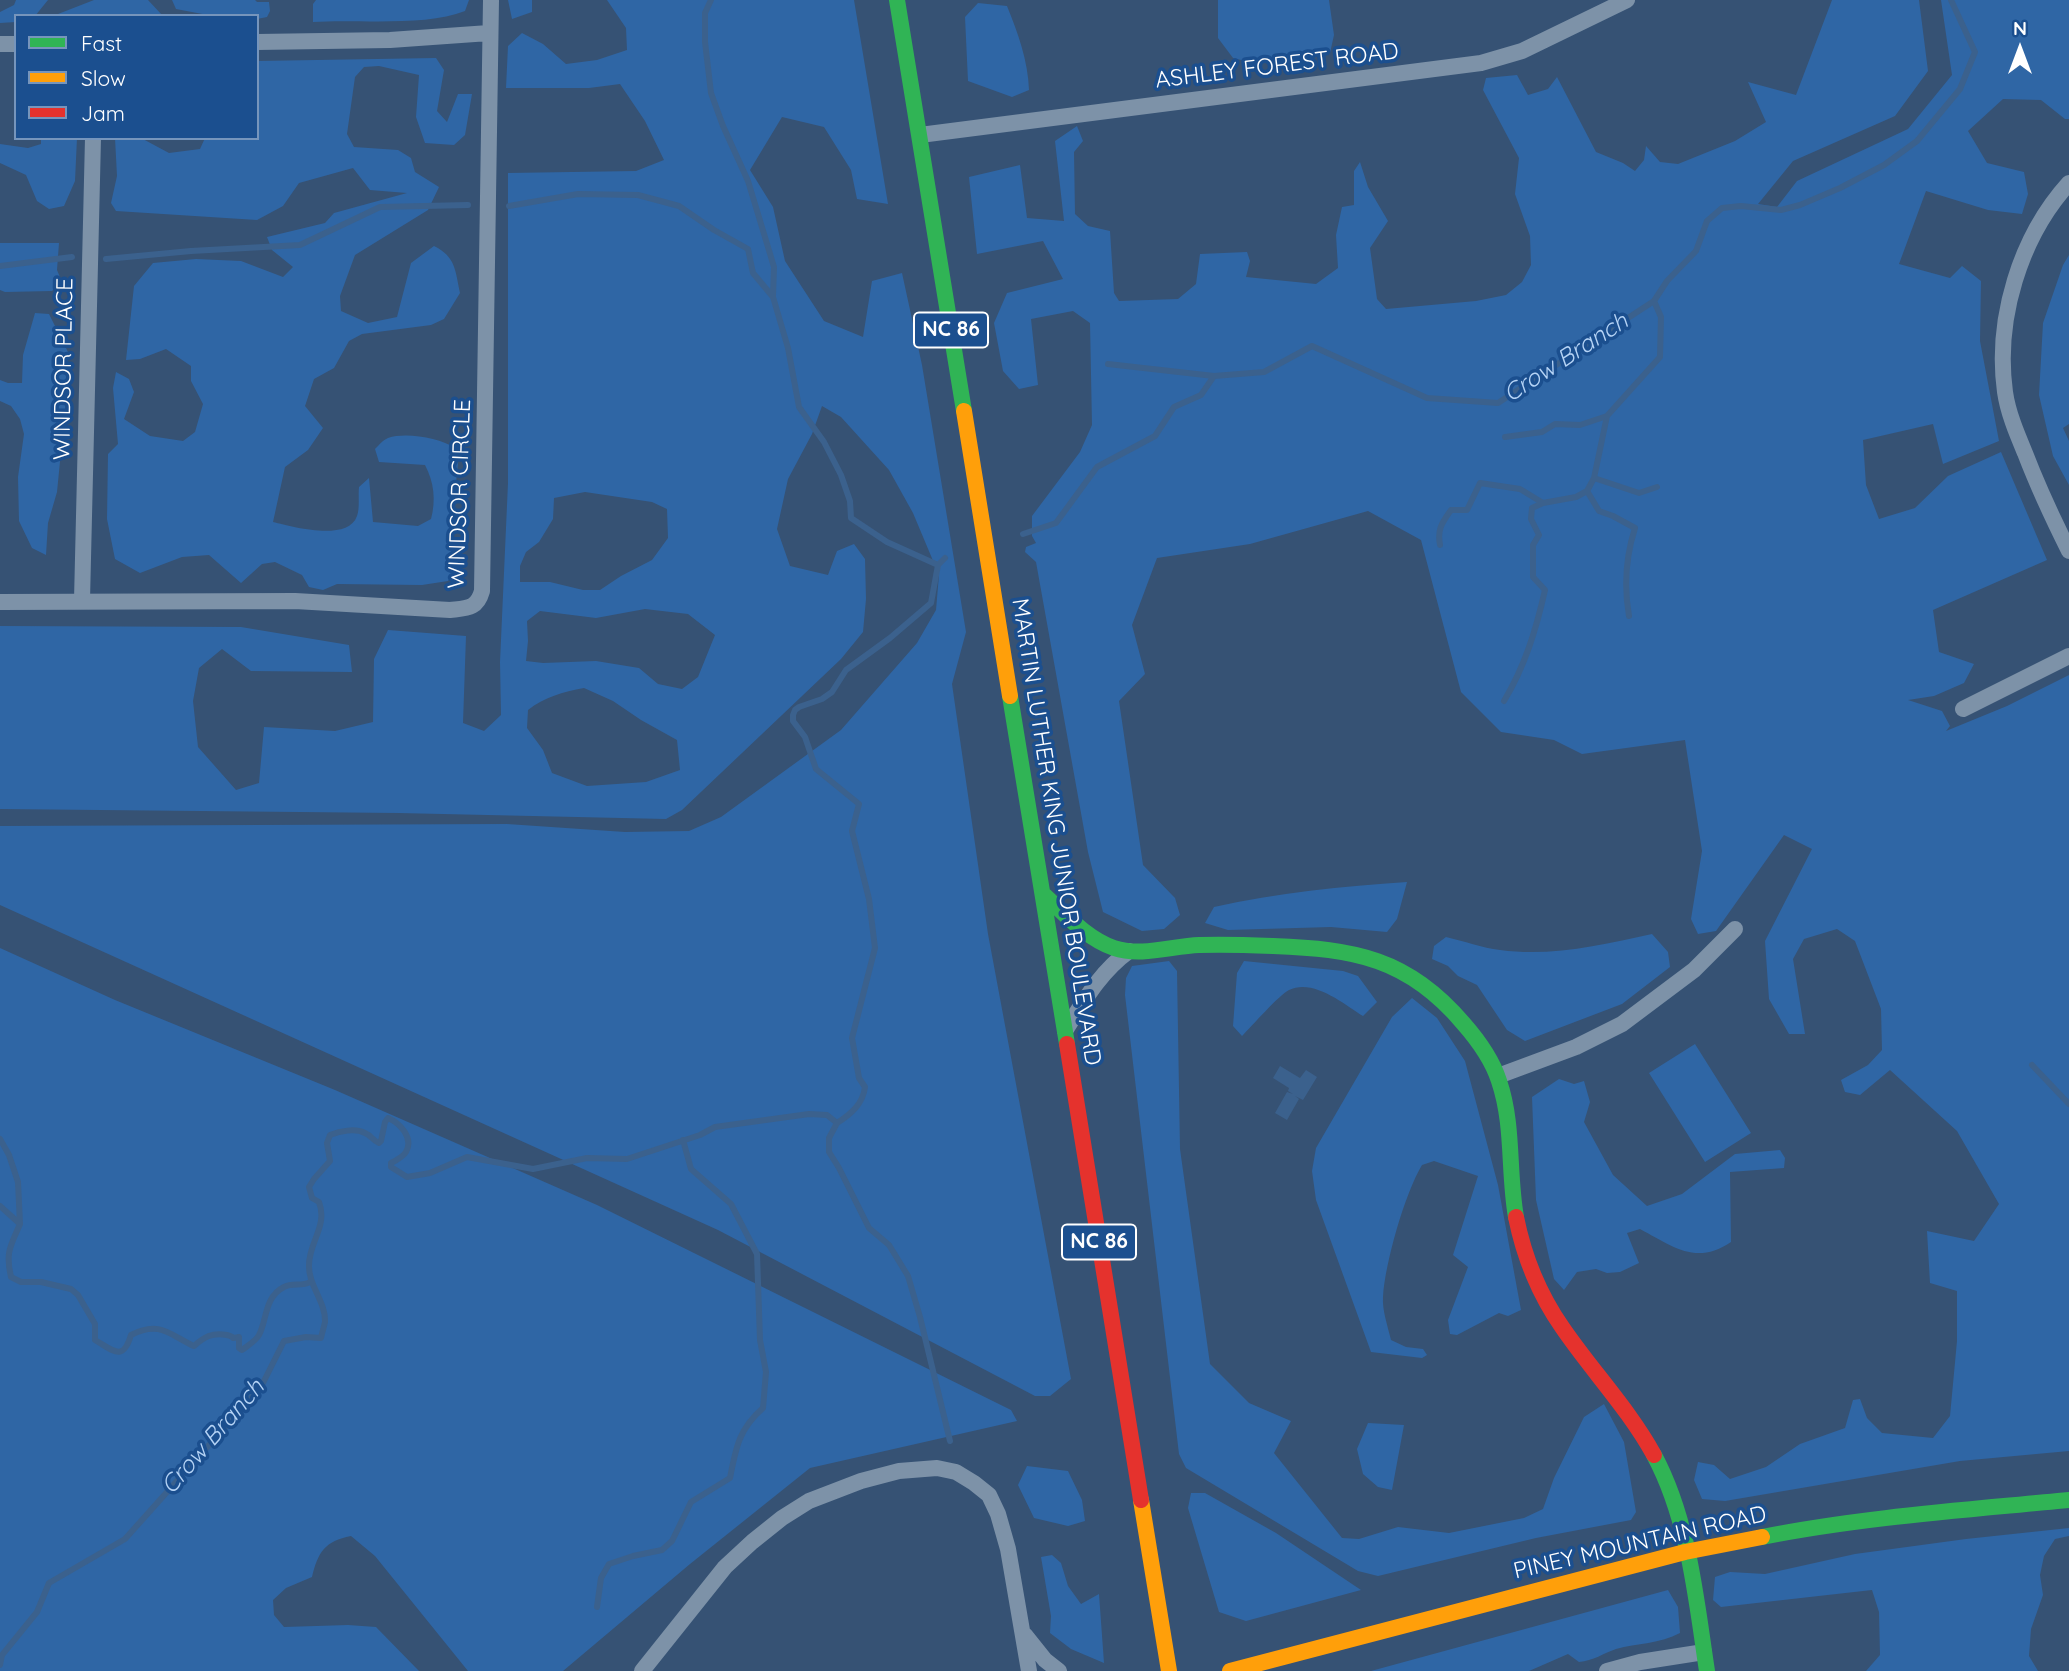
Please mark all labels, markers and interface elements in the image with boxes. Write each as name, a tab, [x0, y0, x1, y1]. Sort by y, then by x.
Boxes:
legend	[14, 14, 259, 140]
north arrow	[1985, 14, 2055, 84]
text: N	[2013, 16, 2027, 40]
text: Fast	[81, 30, 122, 56]
street label: ASHLEY FOREST ROAD	[1154, 37, 1400, 95]
text: Slow	[81, 65, 126, 91]
text: Jam	[81, 100, 125, 126]
street label: WINDSOR PLACE	[49, 278, 79, 460]
water label: Crow Branch	[1498, 307, 1634, 409]
road number: NC 86	[914, 312, 988, 348]
street label: WINDSOR CIRCLE	[443, 399, 477, 589]
street label: MARTIN LUTHER KING JUNIOR BOULEVARD	[1005, 597, 1107, 1067]
road number: NC 86	[1062, 1224, 1136, 1260]
water label: Crow Branch	[155, 1374, 271, 1500]
street label: PINEY MOUNTAIN ROAD	[1511, 1500, 1769, 1586]

